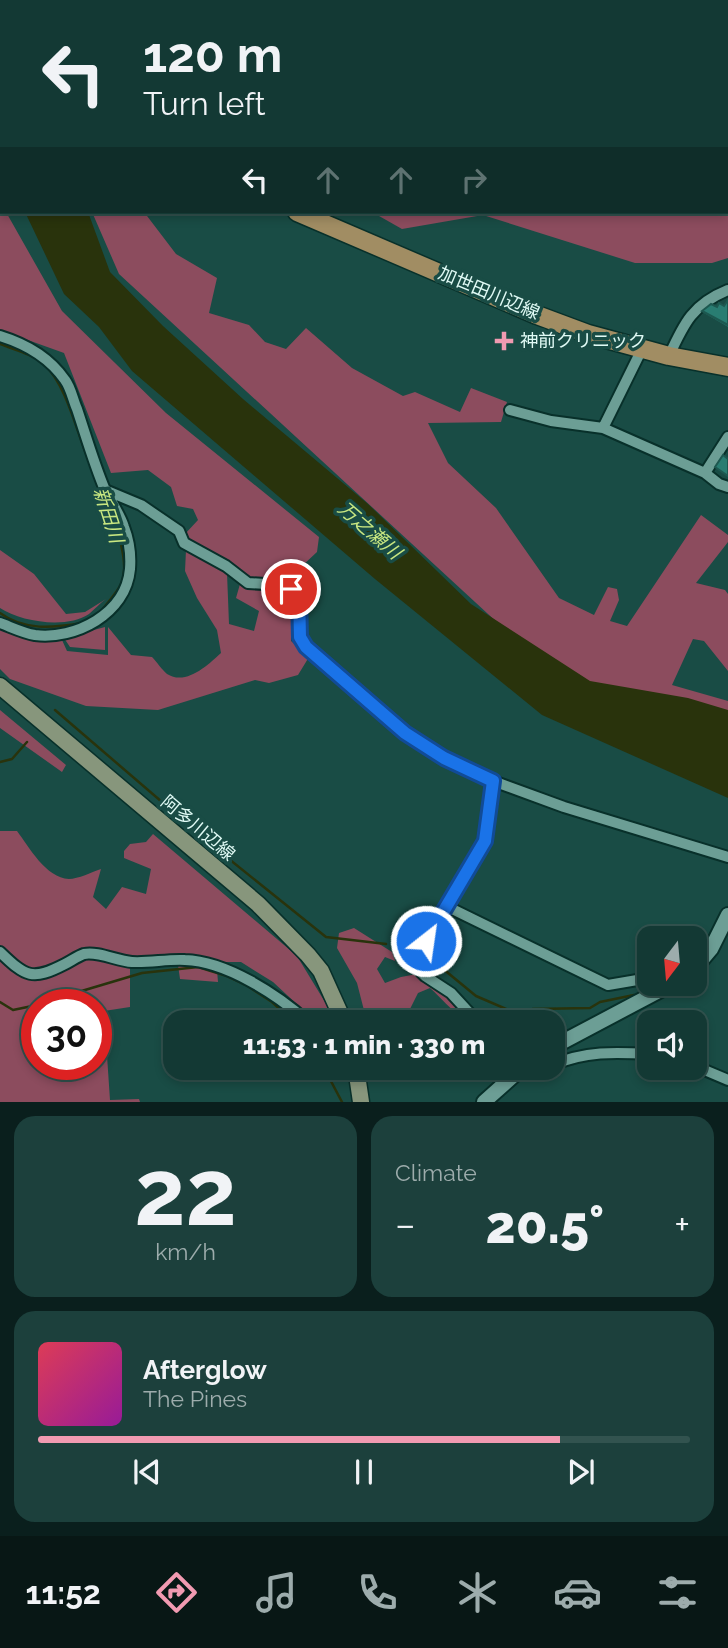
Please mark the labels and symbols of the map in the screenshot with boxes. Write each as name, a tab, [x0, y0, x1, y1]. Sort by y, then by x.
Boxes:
street label: 加世田川辺線	[435, 262, 543, 323]
place label: 神前クリニック	[520, 330, 646, 351]
marker: 神前クリニック	[494, 331, 514, 351]
water label: 新田川	[90, 484, 129, 547]
water label: 万之瀬川	[334, 497, 407, 565]
pin	[261, 559, 321, 619]
street label: 阿多川辺線	[157, 791, 240, 865]
position arrow	[389, 904, 463, 978]
north arrow	[637, 926, 707, 996]
speed limit sign: 30	[21, 989, 112, 1080]

